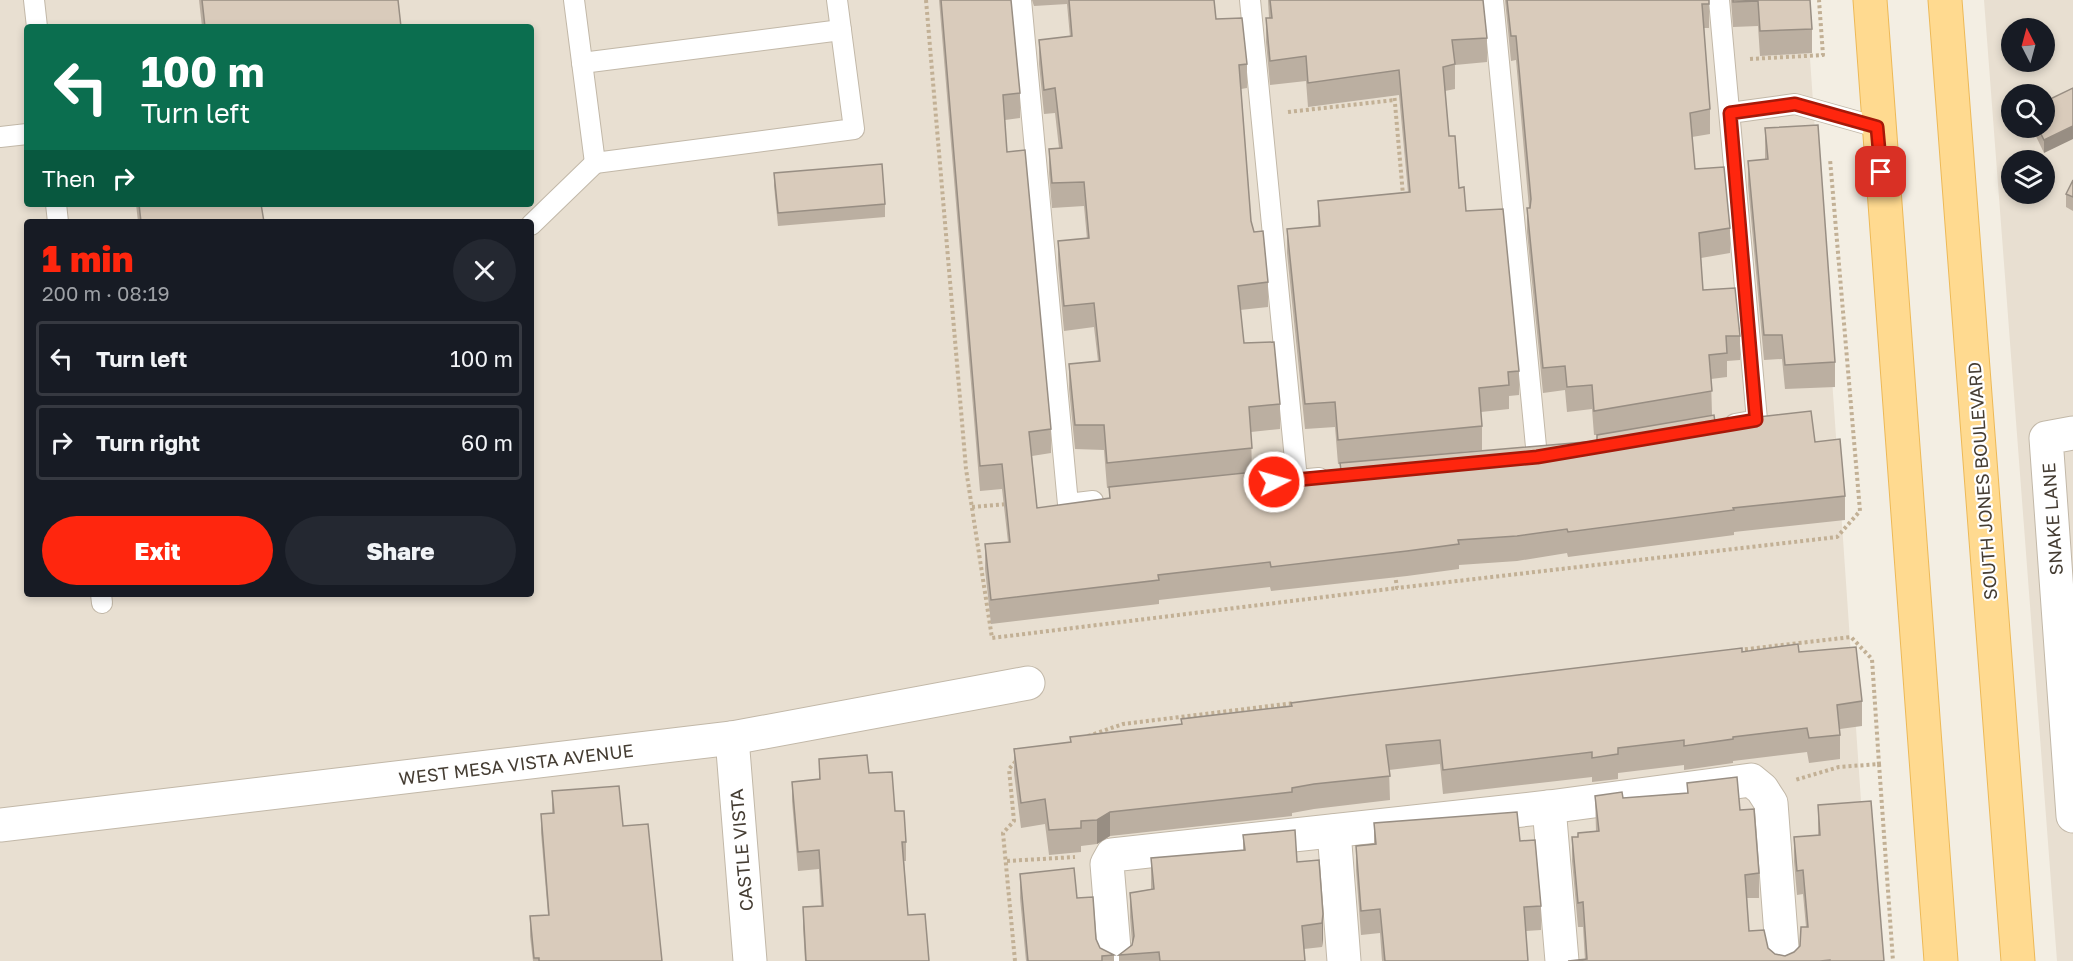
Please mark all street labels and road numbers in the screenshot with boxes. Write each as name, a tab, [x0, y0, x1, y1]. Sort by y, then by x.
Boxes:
street label: SOUTH JONES BOULEVARD	[1963, 361, 2001, 601]
street label: SNAKE LANE	[2037, 462, 2067, 576]
street label: WEST MESA VISTA AVENUE	[397, 739, 635, 789]
street label: CASTLE VISTA	[725, 788, 757, 912]

